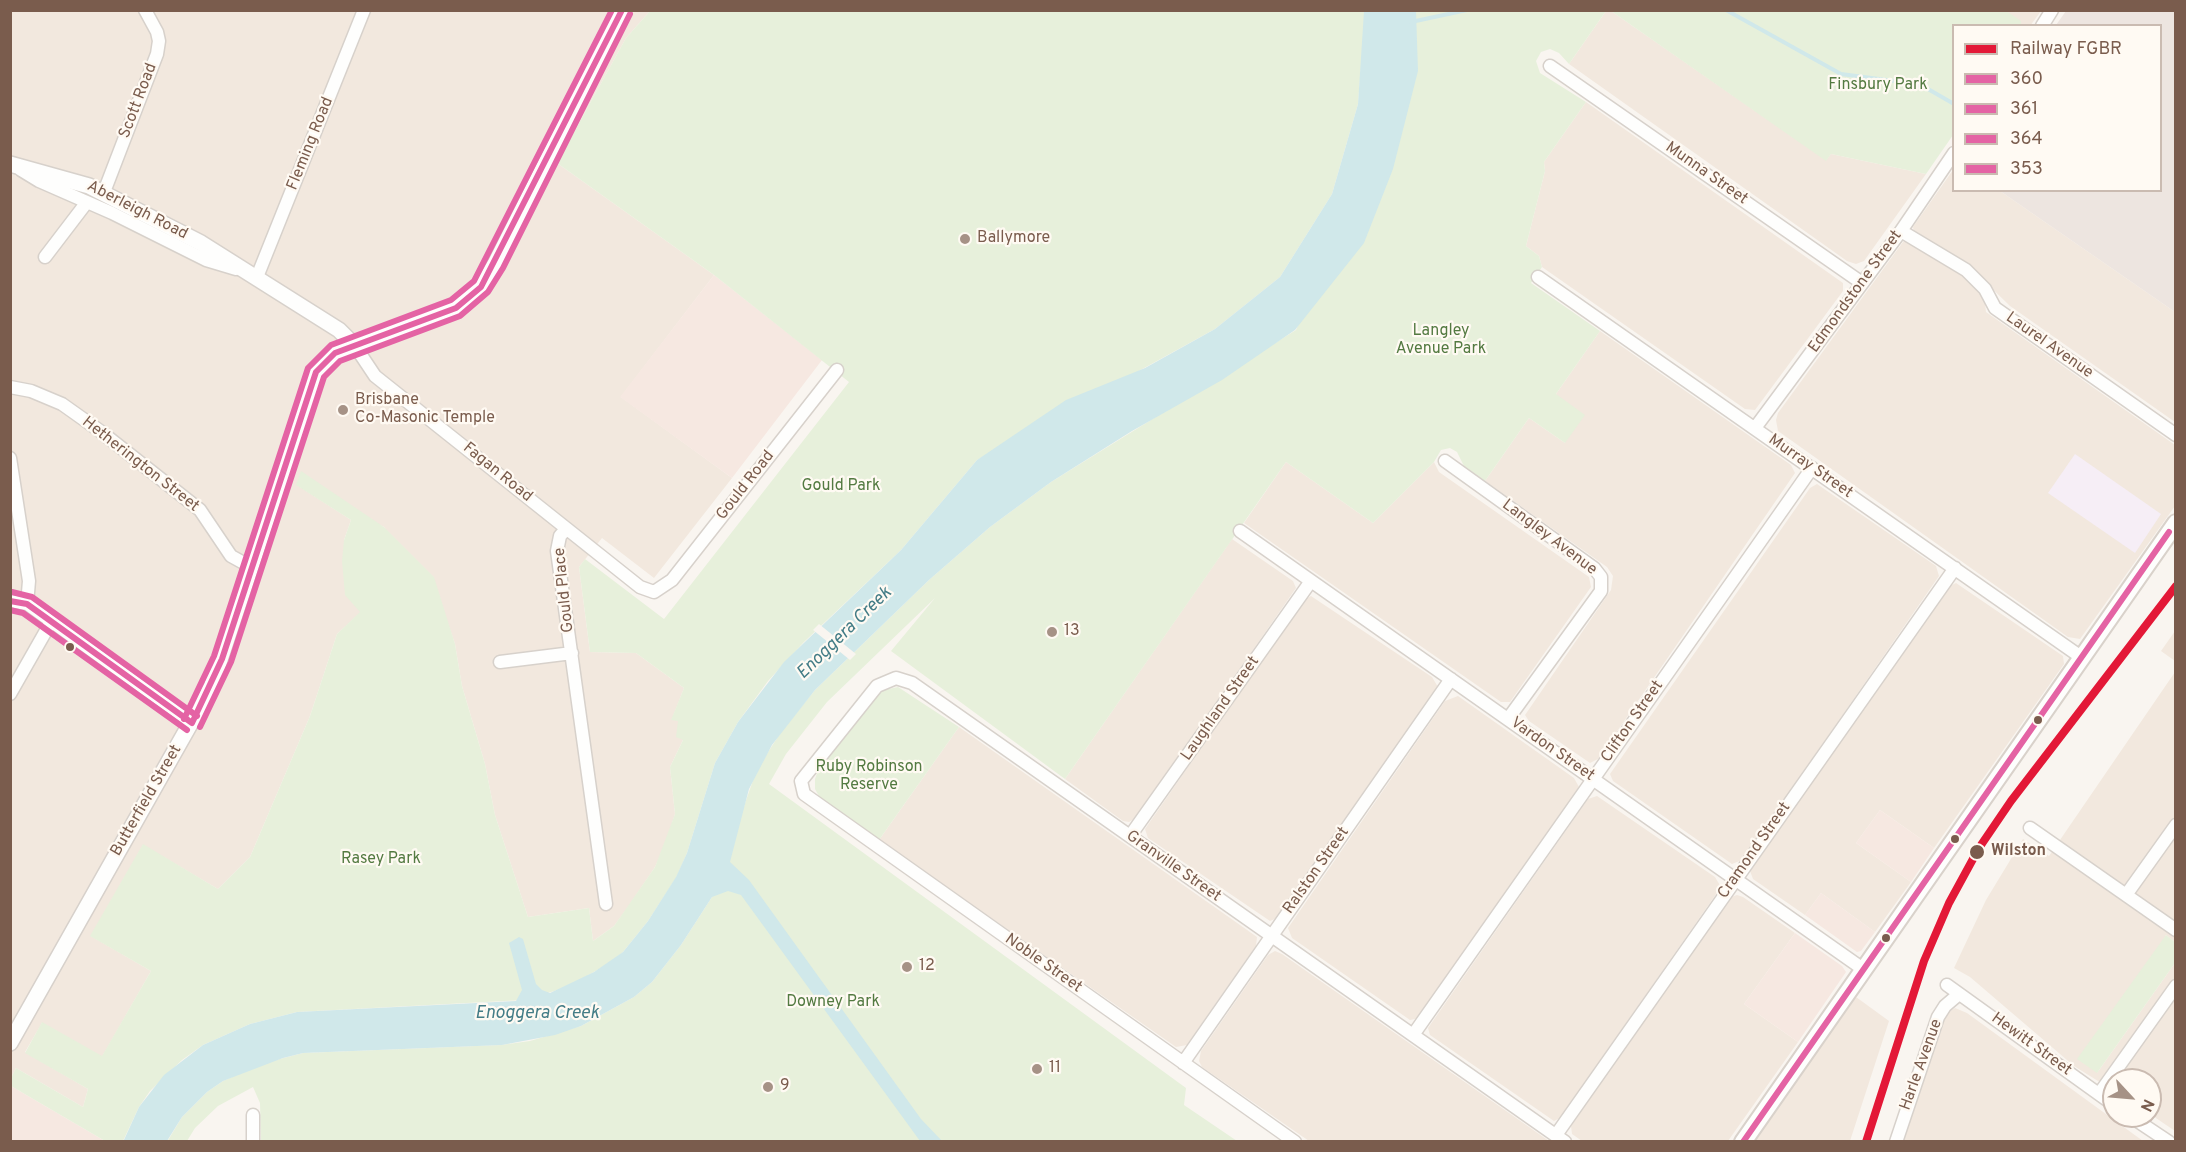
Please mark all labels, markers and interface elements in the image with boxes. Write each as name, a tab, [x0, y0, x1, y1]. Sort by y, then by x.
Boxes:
legend	[1952, 24, 2162, 192]
text: Railway FGBR	[2010, 38, 2122, 61]
street label: Scott Road	[116, 61, 162, 141]
text: 360	[2010, 68, 2043, 91]
park label: Finsbury Park	[1828, 76, 1928, 96]
street label: Fleming Road	[284, 95, 338, 193]
text: 361	[2010, 98, 2038, 121]
text: 364	[2010, 128, 2043, 151]
street label: Munna Street	[1661, 138, 1751, 210]
text: 353	[2010, 158, 2043, 181]
street label: Aberleigh Road	[83, 177, 191, 245]
street label: Edmondstone Street	[1805, 227, 1907, 357]
place label: Ballymore	[977, 229, 1050, 249]
marker: Ballymore	[958, 232, 972, 246]
street label: Laurel Avenue	[2002, 309, 2096, 383]
park label: Langley Avenue Park	[1396, 322, 1486, 360]
place label: Brisbane Co-Masonic Temple	[355, 391, 495, 429]
marker: Brisbane Co-Masonic Temple	[336, 403, 350, 417]
street label: Hetherington Street	[78, 413, 202, 517]
street label: Murray Street	[1764, 431, 1856, 503]
street label: Fagan Road	[458, 439, 536, 507]
street label: Gould Road	[713, 447, 779, 525]
park label: Gould Park	[802, 477, 880, 497]
street label: Langley Avenue	[1498, 496, 1600, 580]
street label: Gould Place	[551, 546, 579, 634]
water label: Enoggera Creek	[793, 583, 897, 685]
place label: 13	[1064, 622, 1080, 642]
marker: 13	[1045, 625, 1059, 639]
unlabelled marker	[64, 641, 76, 653]
street label: Laughland Street	[1178, 653, 1264, 765]
street label: Clifton Street	[1598, 677, 1668, 767]
street label: Vardon Street	[1506, 714, 1598, 786]
unlabelled marker	[2032, 714, 2044, 726]
street label: Butterfield Street	[107, 742, 187, 860]
park label: Ruby Robinson Reserve	[816, 758, 922, 796]
street label: Cramond Street	[1715, 799, 1795, 903]
street label: Ralston Street	[1280, 824, 1354, 918]
street label: Granville Street	[1122, 827, 1224, 907]
unlabelled marker	[1949, 833, 1961, 845]
place label: Wilston	[1991, 842, 2046, 862]
marker: Wilston	[1968, 843, 1986, 861]
park label: Rasey Park	[341, 850, 421, 870]
street label: Noble Street	[1001, 930, 1085, 998]
unlabelled marker	[1880, 932, 1892, 944]
place label: 12	[919, 957, 935, 977]
marker: 12	[900, 960, 914, 974]
park label: Downey Park	[786, 993, 880, 1013]
water label: Enoggera Creek	[475, 1003, 599, 1025]
street label: Hewitt Street	[1987, 1009, 2075, 1081]
street label: Harle Avenue	[1897, 1017, 1947, 1113]
place label: 11	[1049, 1059, 1061, 1079]
marker: 11	[1030, 1062, 1044, 1076]
north arrow	[2102, 1068, 2162, 1128]
place label: 9	[780, 1077, 790, 1097]
marker: 9	[761, 1080, 775, 1094]
text: N	[2135, 1095, 2158, 1115]

